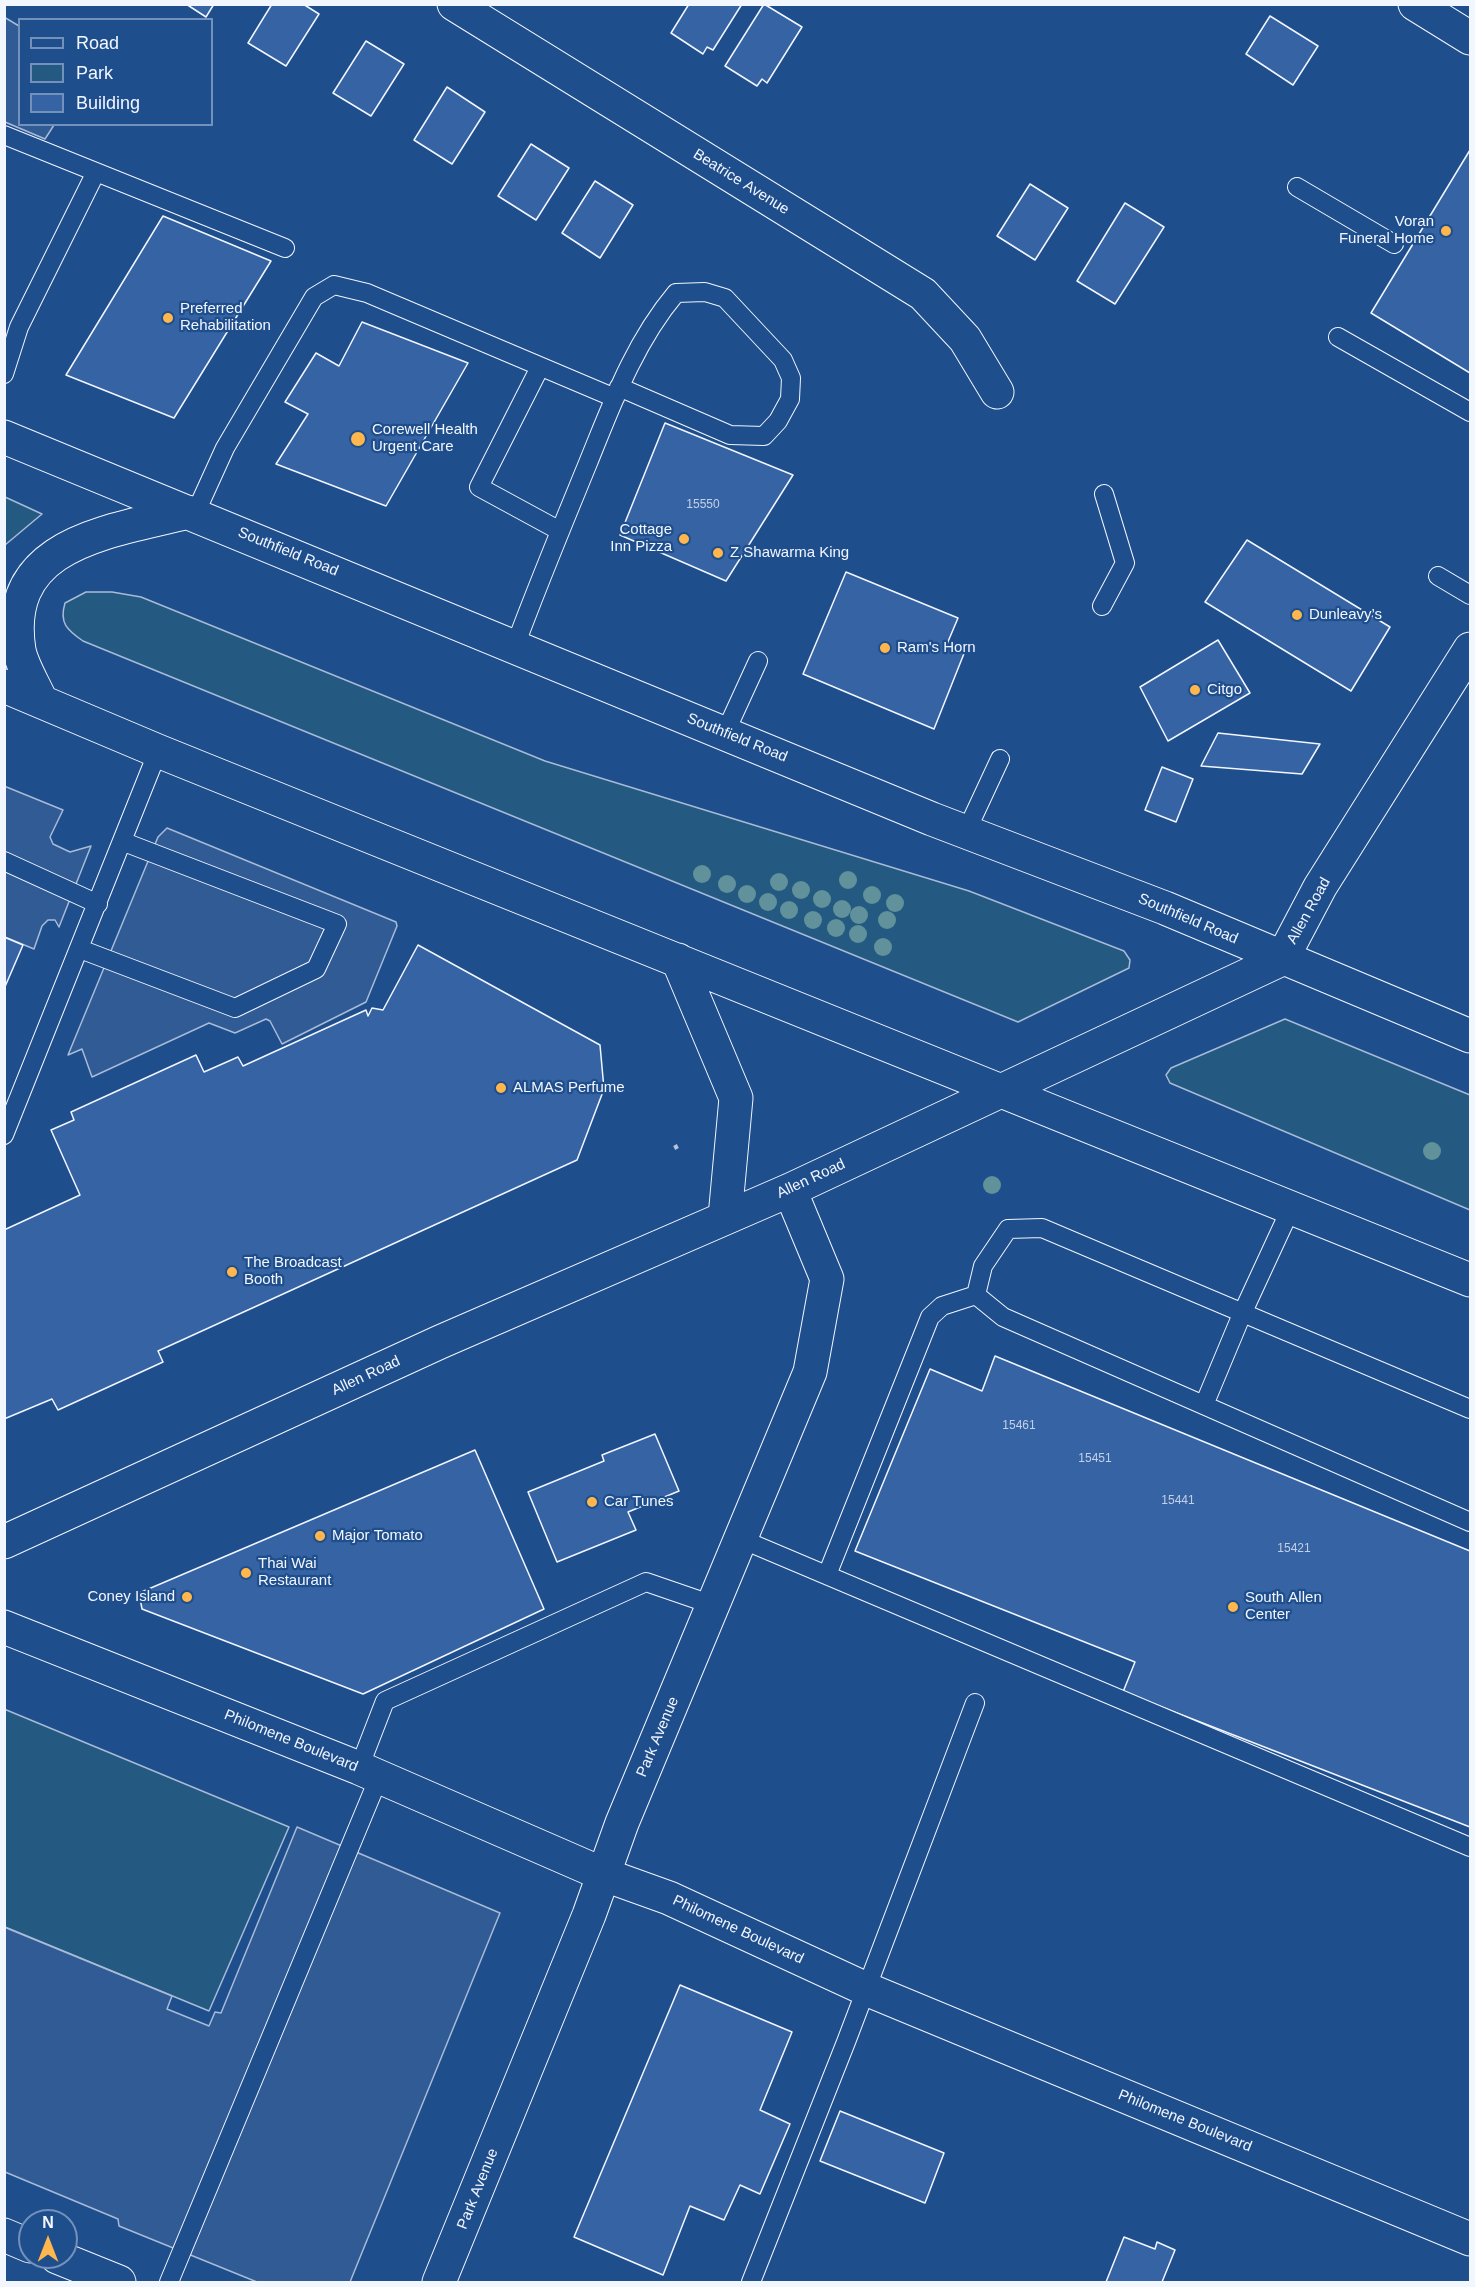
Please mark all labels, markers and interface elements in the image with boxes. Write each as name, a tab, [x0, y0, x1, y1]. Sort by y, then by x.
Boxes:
legend	[18, 18, 213, 126]
text: Road	[76, 33, 119, 53]
text: Park	[76, 63, 113, 83]
text: Building	[76, 93, 140, 113]
street label: Beatrice Avenue	[690, 145, 792, 219]
place label: Voran Funeral Home	[1339, 213, 1434, 248]
marker: Voran Funeral Home	[1439, 224, 1453, 238]
place label: Preferred Rehabilitation	[180, 300, 271, 335]
marker: Preferred Rehabilitation	[161, 311, 175, 325]
place label: Corewell Health Urgent Care	[372, 421, 478, 456]
marker: Corewell Health Urgent Care	[349, 430, 367, 448]
house number: 15550	[686, 498, 720, 512]
place label: Cottage Inn Pizza	[610, 521, 672, 556]
street label: Southfield Road	[235, 524, 341, 580]
marker: Cottage Inn Pizza	[677, 532, 691, 546]
place label: Z Shawarma King	[730, 544, 849, 562]
marker: Z Shawarma King	[711, 546, 725, 560]
place label: Dunleavy’s	[1309, 606, 1382, 624]
marker: Dunleavy’s	[1290, 608, 1304, 622]
place label: Ram's Horn	[897, 639, 976, 657]
marker: Ram's Horn	[878, 641, 892, 655]
place label: Citgo	[1207, 681, 1242, 699]
marker: Citgo	[1188, 683, 1202, 697]
street label: Southfield Road	[684, 710, 790, 766]
street label: Allen Road	[1283, 875, 1335, 947]
street label: Southfield Road	[1135, 890, 1241, 948]
place label: ALMAS Perfume	[513, 1079, 625, 1097]
marker: ALMAS Perfume	[494, 1081, 508, 1095]
street label: Allen Road	[774, 1155, 848, 1203]
place label: The Broadcast Booth	[244, 1254, 342, 1289]
marker: The Broadcast Booth	[225, 1265, 239, 1279]
street label: Allen Road	[329, 1352, 403, 1400]
house number: 15461	[1002, 1419, 1036, 1433]
house number: 15451	[1078, 1452, 1112, 1466]
place label: Car Tunes	[604, 1493, 673, 1511]
house number: 15441	[1161, 1494, 1195, 1508]
marker: Car Tunes	[585, 1495, 599, 1509]
place label: Major Tomato	[332, 1527, 423, 1545]
marker: Major Tomato	[313, 1529, 327, 1543]
house number: 15421	[1277, 1542, 1311, 1556]
place label: Thai Wai Restaurant	[258, 1555, 331, 1590]
marker: Thai Wai Restaurant	[239, 1566, 253, 1580]
place label: Coney Island	[87, 1588, 175, 1606]
place label: South Allen Center	[1245, 1589, 1322, 1624]
marker: Coney Island	[180, 1590, 194, 1604]
marker: South Allen Center	[1226, 1600, 1240, 1614]
street label: Park Avenue	[633, 1694, 683, 1780]
street label: Philomene Boulevard	[222, 1706, 360, 1776]
street label: Philomene Boulevard	[670, 1892, 806, 1968]
street label: Philomene Boulevard	[1116, 2086, 1254, 2156]
street label: Park Avenue	[454, 2146, 502, 2232]
north arrow	[18, 2209, 78, 2269]
text: N	[42, 2214, 54, 2231]

